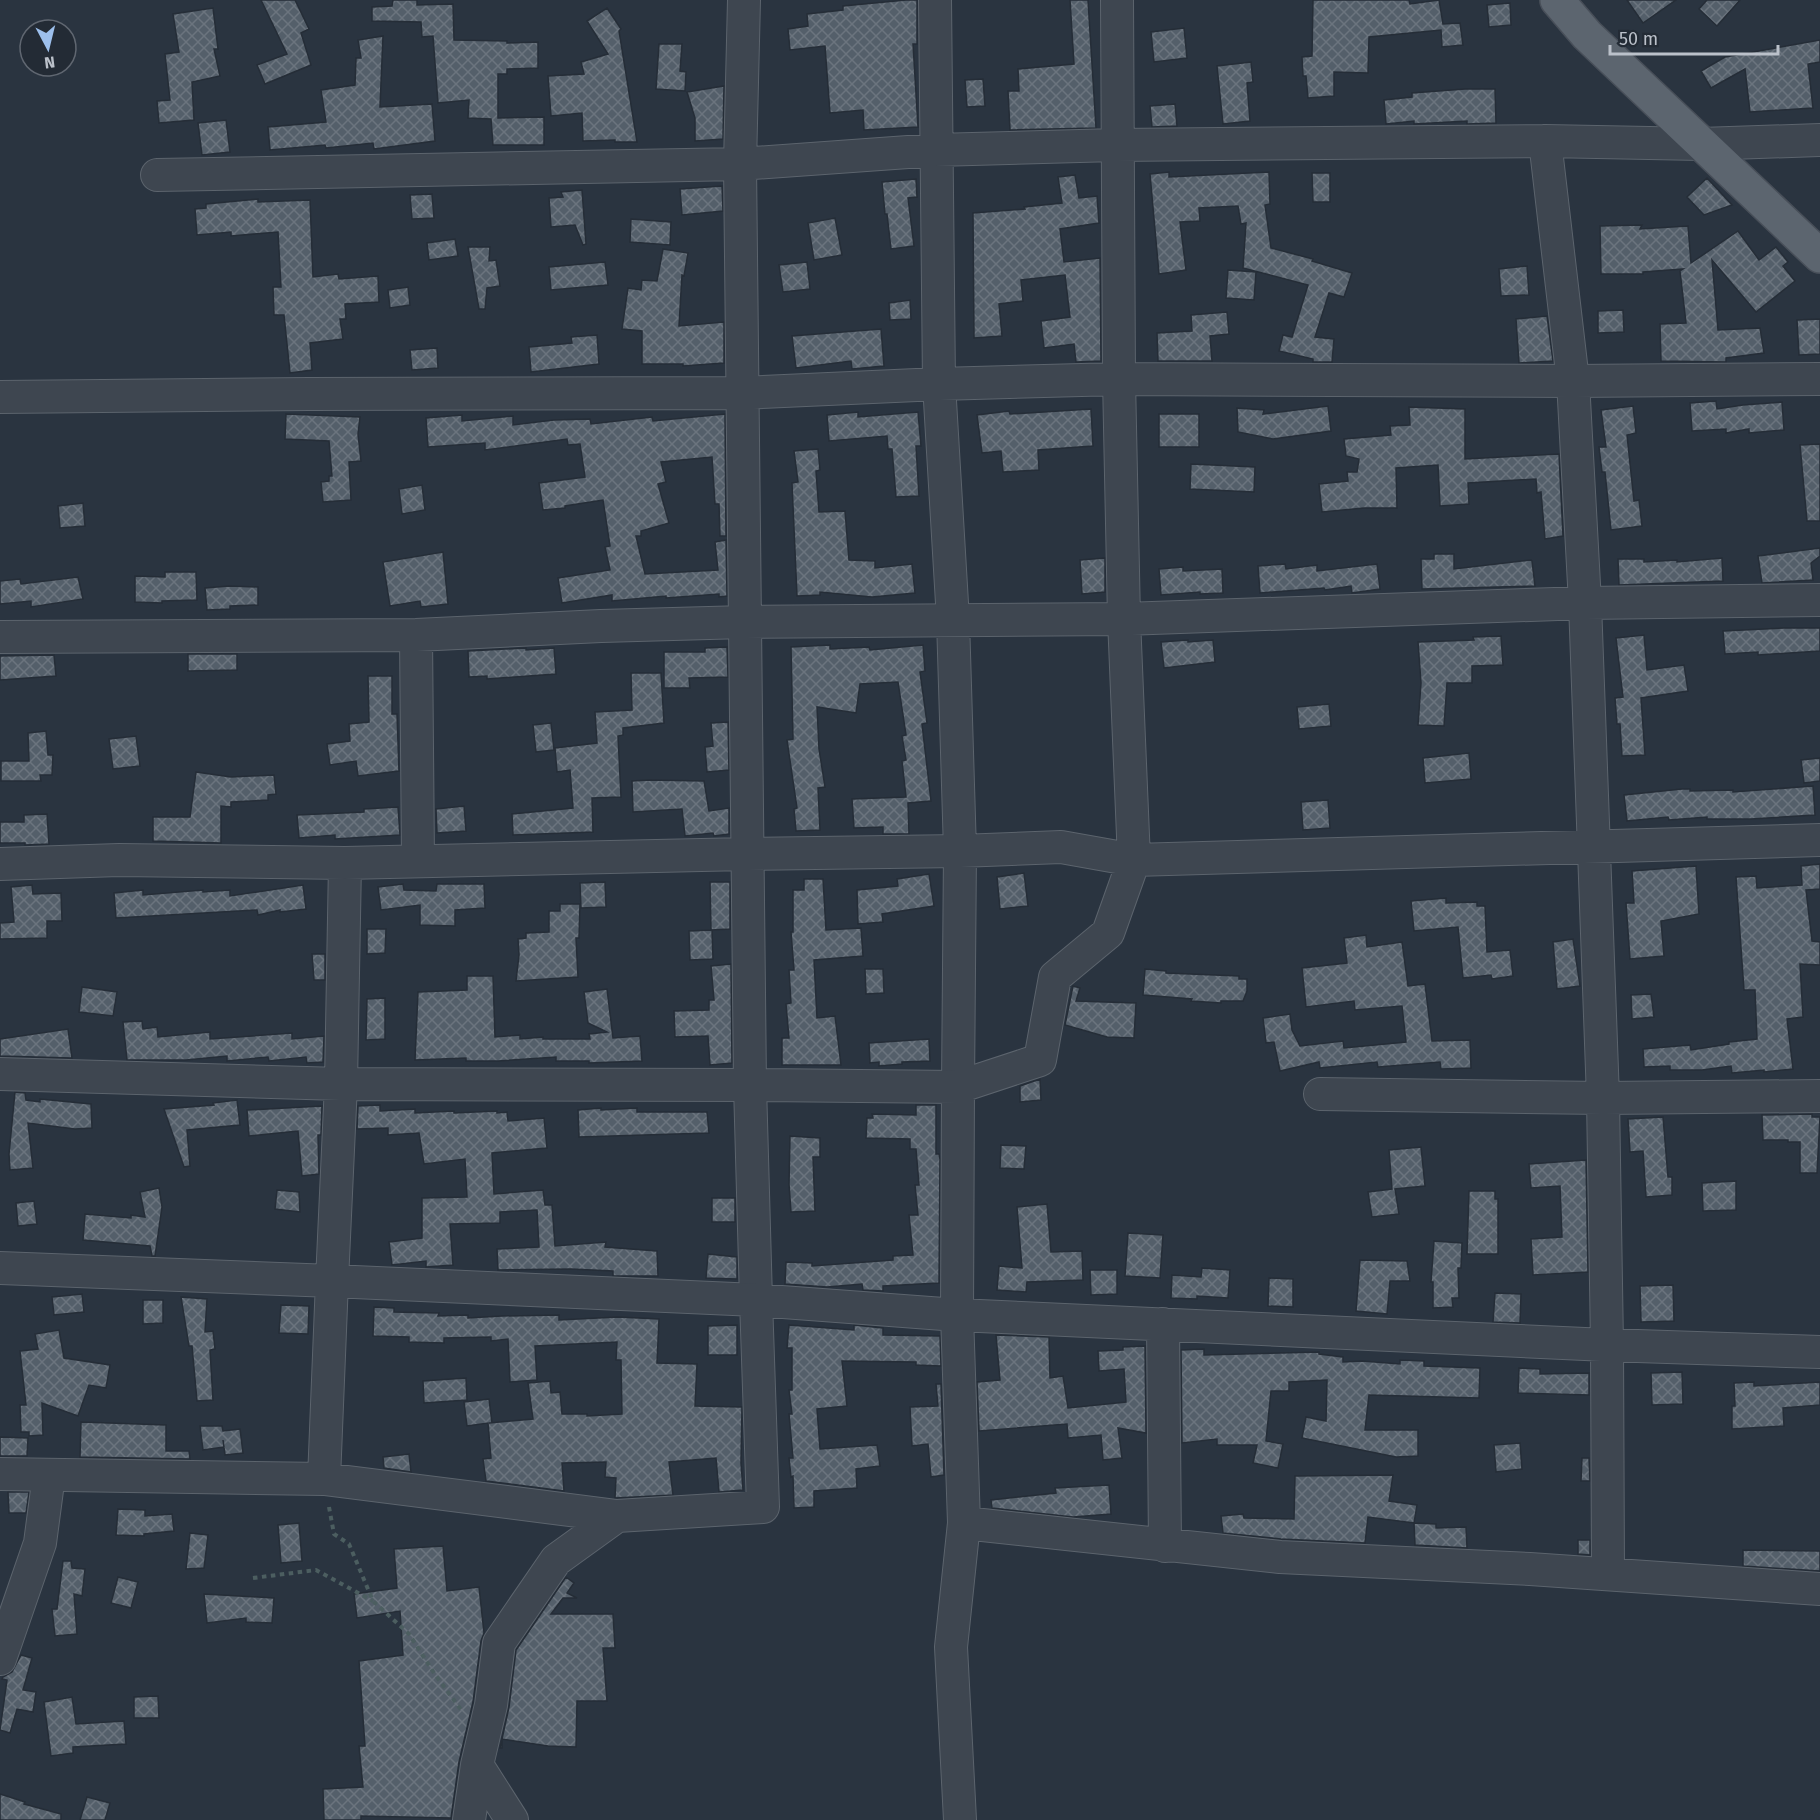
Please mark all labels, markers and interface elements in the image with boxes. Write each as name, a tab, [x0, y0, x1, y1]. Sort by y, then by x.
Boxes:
north arrow	[18, 18, 78, 78]
scale bar	[1610, 18, 1778, 56]
text: 50 m	[1619, 28, 1658, 50]
text: N	[43, 52, 56, 72]

